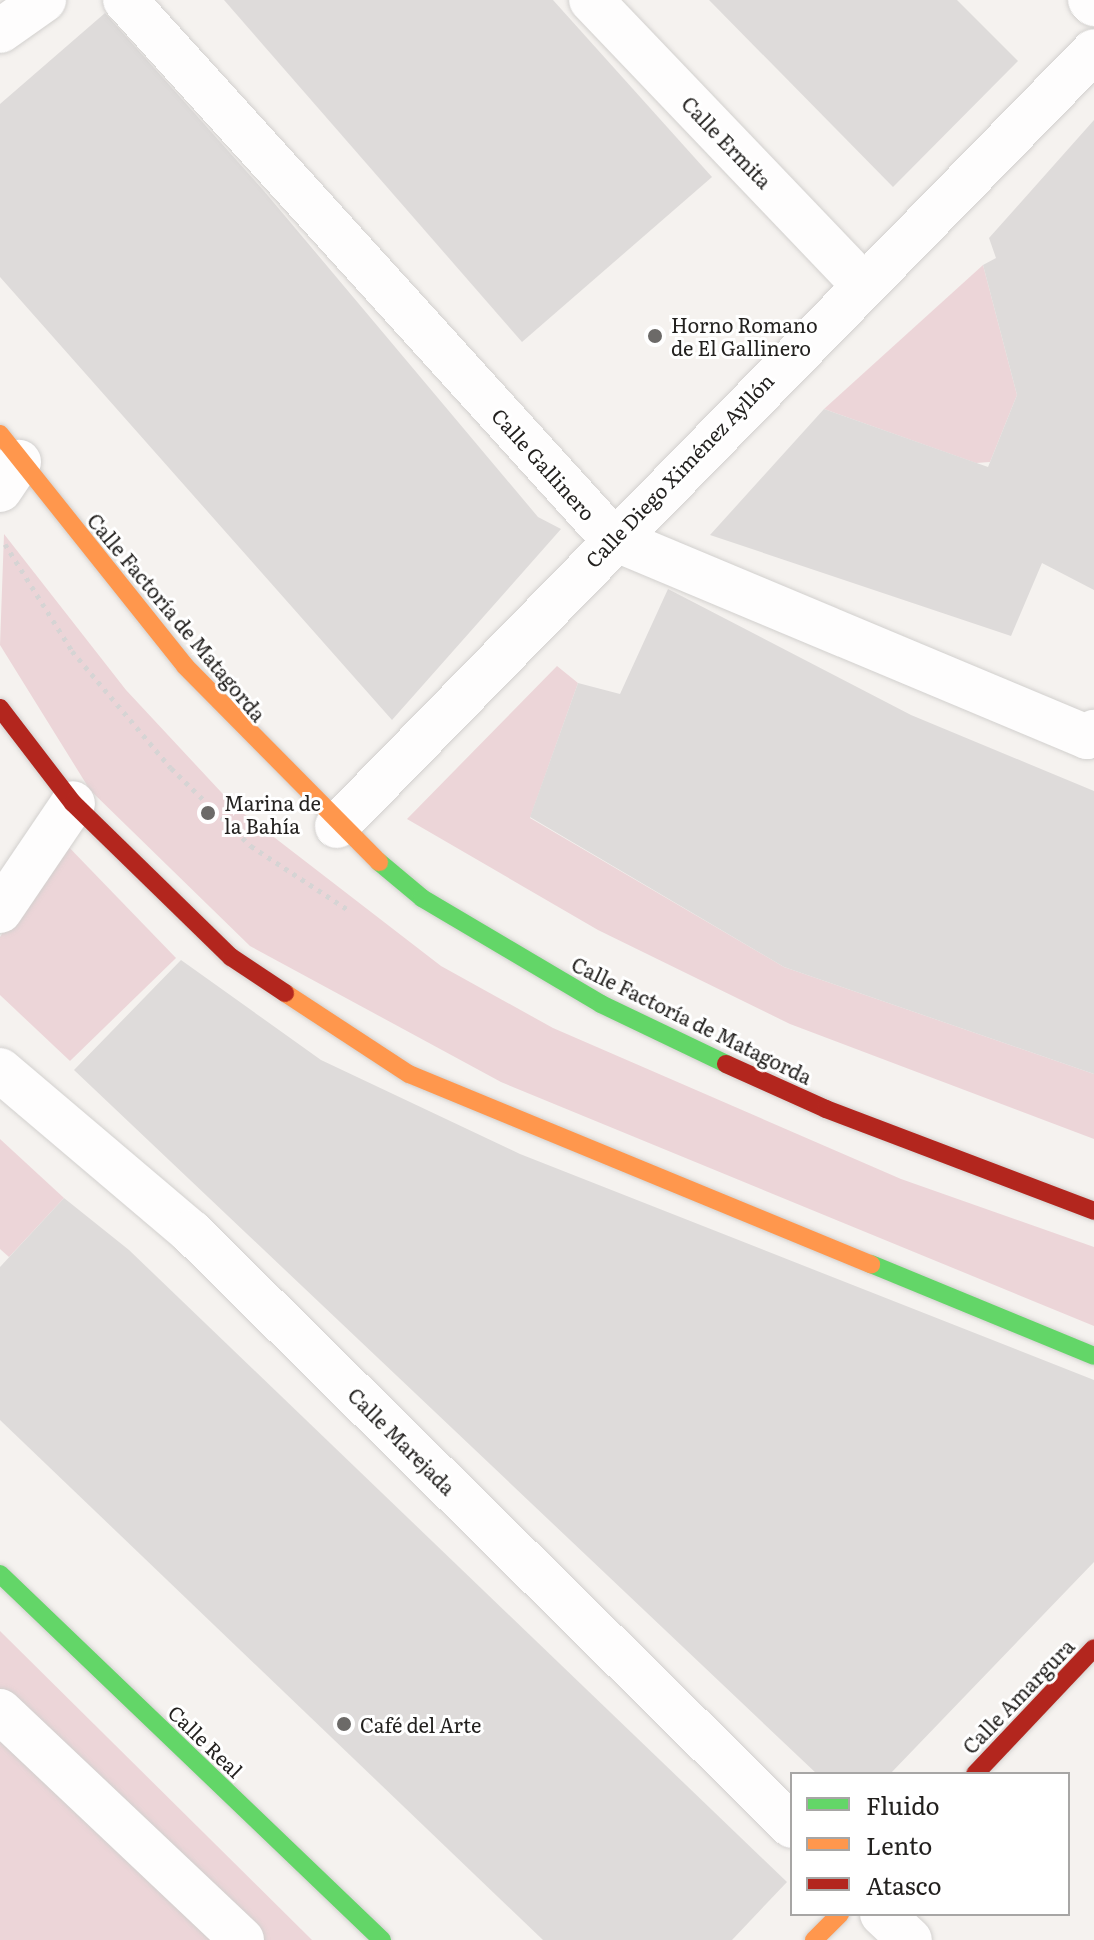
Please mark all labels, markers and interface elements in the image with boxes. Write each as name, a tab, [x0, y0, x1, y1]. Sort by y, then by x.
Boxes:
street label: Calle Ermita	[677, 91, 777, 193]
place label: Horno Romano de El Gallinero	[671, 312, 818, 359]
marker: Horno Romano de El Gallinero	[646, 327, 664, 345]
street label: Calle Diego Ximénez Ayllón	[580, 368, 778, 572]
street label: Calle Gallinero	[487, 403, 601, 525]
street label: Calle Factoría de Matagorda	[83, 508, 271, 726]
place label: Marina de la Bahía	[224, 790, 321, 837]
marker: Marina de la Bahía	[199, 804, 217, 822]
street label: Calle Factoría de Matagorda	[568, 951, 816, 1089]
street label: Calle Marejada	[343, 1382, 461, 1500]
street label: Calle Amargura	[957, 1634, 1079, 1758]
street label: Calle Real	[164, 1700, 248, 1782]
place label: Café del Arte	[360, 1712, 481, 1736]
marker: Café del Arte	[335, 1715, 353, 1733]
legend	[790, 1772, 1070, 1916]
text: Fluido	[866, 1787, 940, 1822]
text: Lento	[866, 1827, 932, 1862]
text: Atasco	[866, 1867, 941, 1902]

